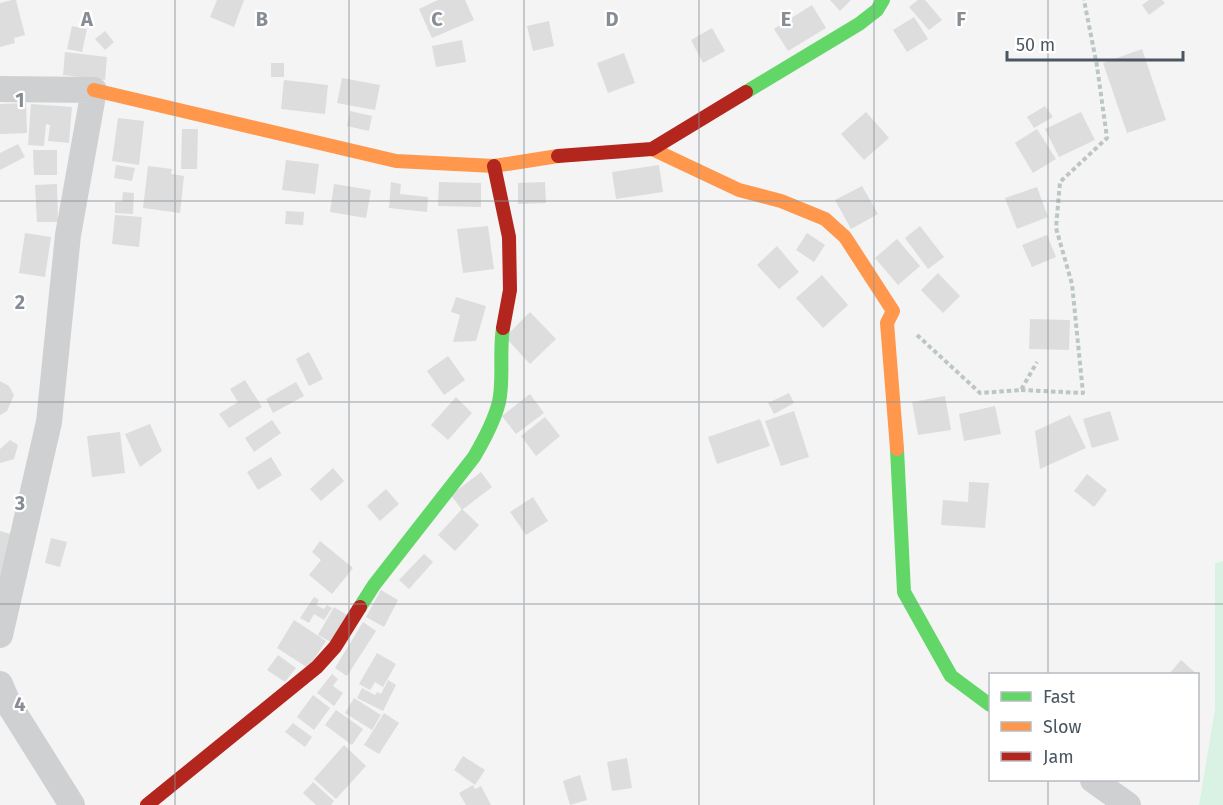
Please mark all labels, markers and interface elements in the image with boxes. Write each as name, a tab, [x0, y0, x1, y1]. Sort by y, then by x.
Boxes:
text: A	[80, 7, 94, 31]
text: B	[256, 7, 268, 31]
text: C	[431, 7, 443, 31]
text: D	[605, 7, 619, 31]
text: E	[781, 7, 791, 31]
text: F	[956, 7, 966, 31]
scale bar	[1007, 24, 1182, 62]
text: 50 m	[1016, 34, 1055, 56]
text: 1	[15, 88, 25, 112]
text: 2	[15, 290, 25, 314]
text: 3	[14, 491, 25, 515]
legend	[989, 673, 1199, 781]
text: Fast	[1043, 686, 1076, 708]
text: 4	[14, 692, 26, 716]
text: Slow	[1043, 716, 1082, 738]
text: Jam	[1043, 746, 1074, 768]

